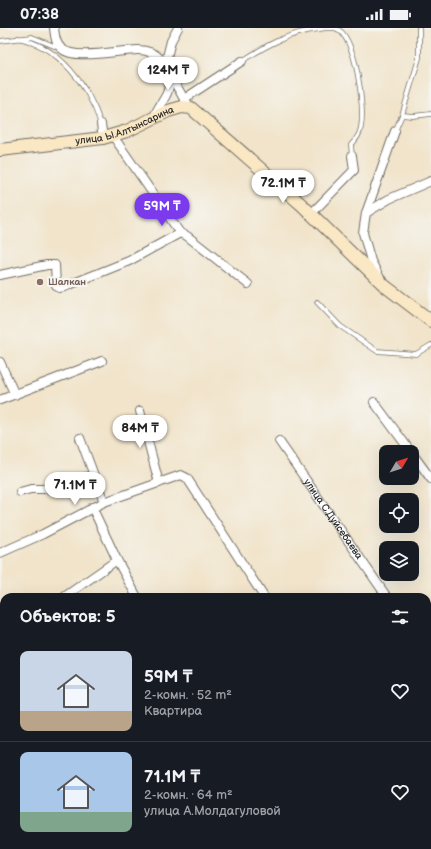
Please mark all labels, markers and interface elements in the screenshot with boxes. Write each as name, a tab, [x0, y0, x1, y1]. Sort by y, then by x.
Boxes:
text: 07:38	[20, 5, 59, 24]
pin: 124M ₸	[135, 57, 201, 91]
text: 124M ₸	[147, 62, 189, 78]
street label: улица Ы.Алтынсарина	[75, 104, 175, 147]
pin: 72.1M ₸	[246, 170, 320, 204]
text: 72.1M ₸	[260, 175, 306, 191]
pin: 59M ₸	[134, 193, 190, 227]
text: 59M ₸	[144, 198, 180, 214]
place label: Шалкан	[48, 276, 86, 288]
marker: Шалкан	[35, 277, 45, 287]
pin: 84M ₸	[112, 415, 168, 449]
text: 84M ₸	[121, 420, 159, 436]
north arrow	[379, 445, 419, 485]
map controls	[379, 445, 419, 581]
pin: 71.1M ₸	[38, 472, 112, 506]
text: 71.1M ₸	[54, 477, 96, 493]
street label: улица С.Дуйсебаева	[301, 477, 365, 562]
button: locate	[379, 493, 419, 533]
button: layers	[379, 541, 419, 581]
icon: filters	[389, 606, 411, 628]
text: Объектов: 5	[20, 607, 116, 627]
icon: home	[52, 667, 100, 715]
text: 59M ₸	[144, 667, 192, 687]
icon: heart	[389, 680, 411, 702]
text: 2-комн. · 52 m²	[144, 687, 232, 703]
text: Квартира	[144, 703, 202, 719]
text: 71.1M ₸	[144, 767, 200, 787]
icon: home	[52, 768, 100, 816]
icon: heart	[389, 781, 411, 803]
text: 2-комн. · 64 m²	[144, 787, 233, 803]
text: улица А.Молдагуловой	[144, 803, 281, 819]

